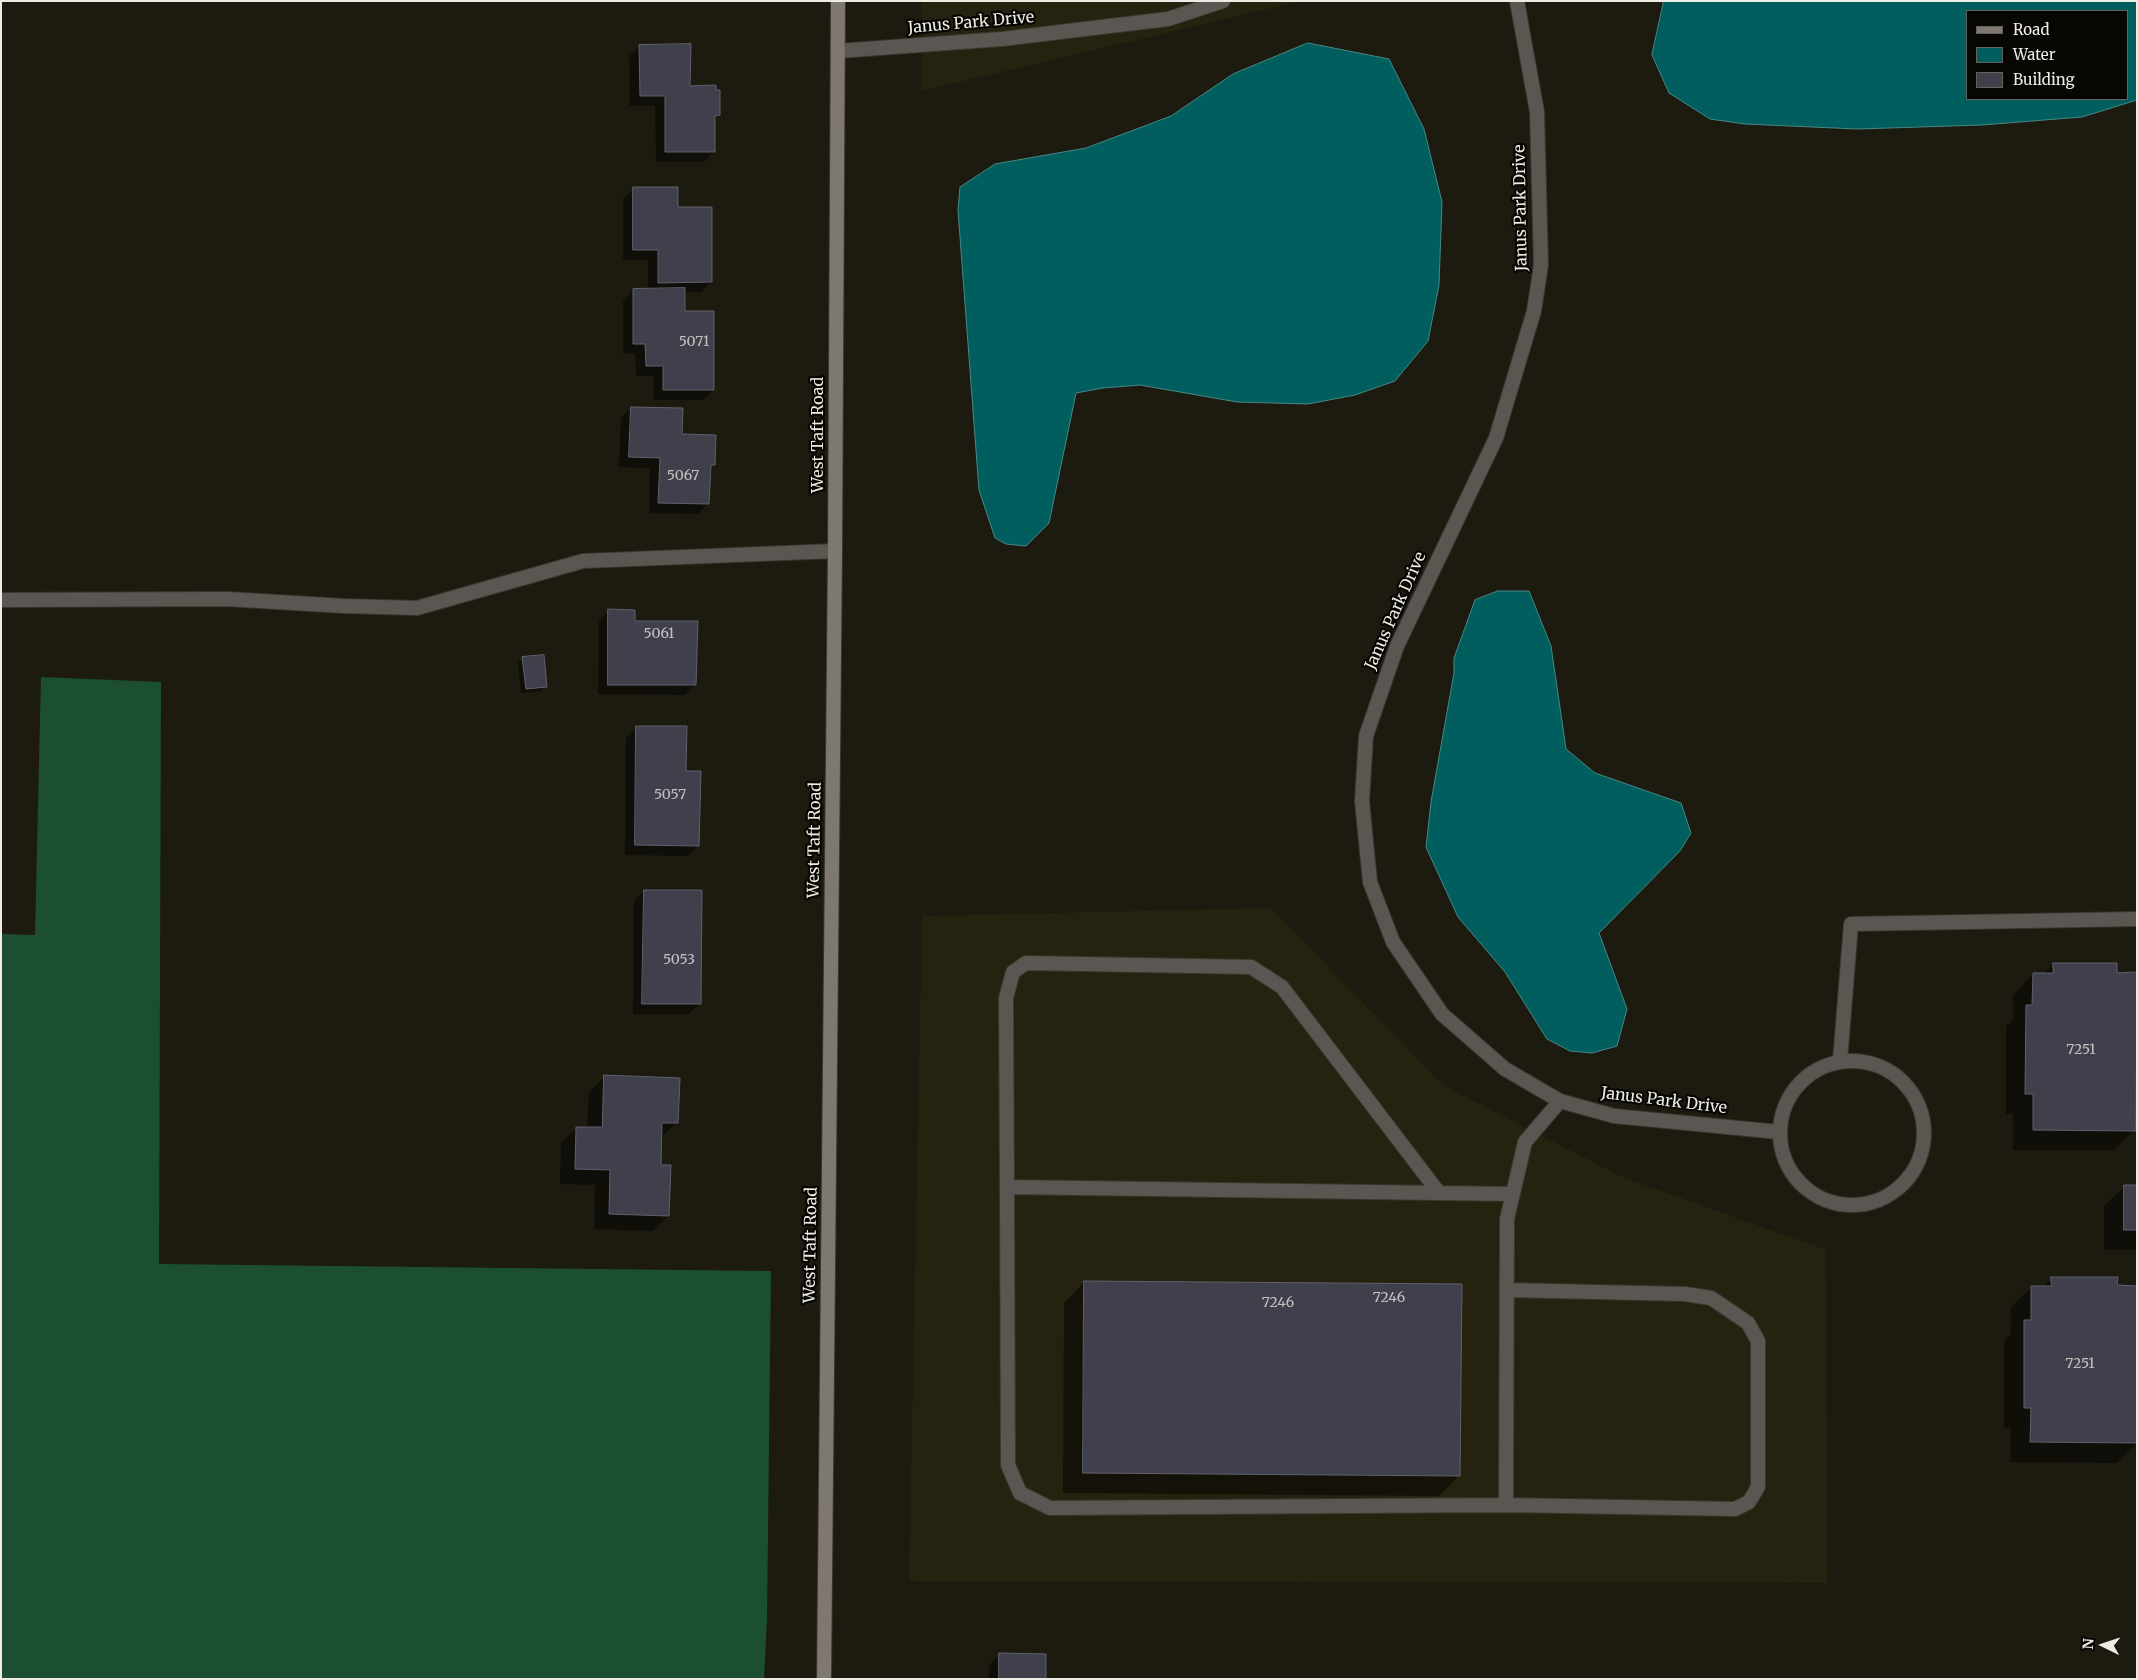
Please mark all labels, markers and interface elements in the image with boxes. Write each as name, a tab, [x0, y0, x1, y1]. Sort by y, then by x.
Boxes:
street label: Janus Park Drive	[907, 8, 1035, 38]
legend	[1966, 10, 2128, 100]
text: Road	[2013, 20, 2049, 39]
text: Water	[2013, 45, 2055, 64]
text: Building	[2013, 70, 2075, 89]
street label: Janus Park Drive	[1510, 144, 1532, 272]
house number: 5071	[679, 334, 709, 350]
street label: West Taft Road	[808, 377, 828, 493]
house number: 5067	[667, 468, 699, 484]
street label: Janus Park Drive	[1361, 549, 1431, 673]
house number: 5061	[644, 626, 674, 642]
street label: West Taft Road	[804, 782, 826, 898]
house number: 5057	[654, 787, 686, 803]
house number: 5053	[663, 952, 695, 968]
house number: 7251	[2066, 1042, 2096, 1058]
street label: Janus Park Drive	[1600, 1084, 1728, 1118]
street label: West Taft Road	[800, 1187, 822, 1303]
house number: 7246	[1373, 1290, 1405, 1306]
house number: 7246	[1262, 1295, 1294, 1311]
house number: 7251	[2065, 1356, 2095, 1372]
north arrow	[2078, 1620, 2128, 1670]
text: N	[2079, 1638, 2097, 1650]

